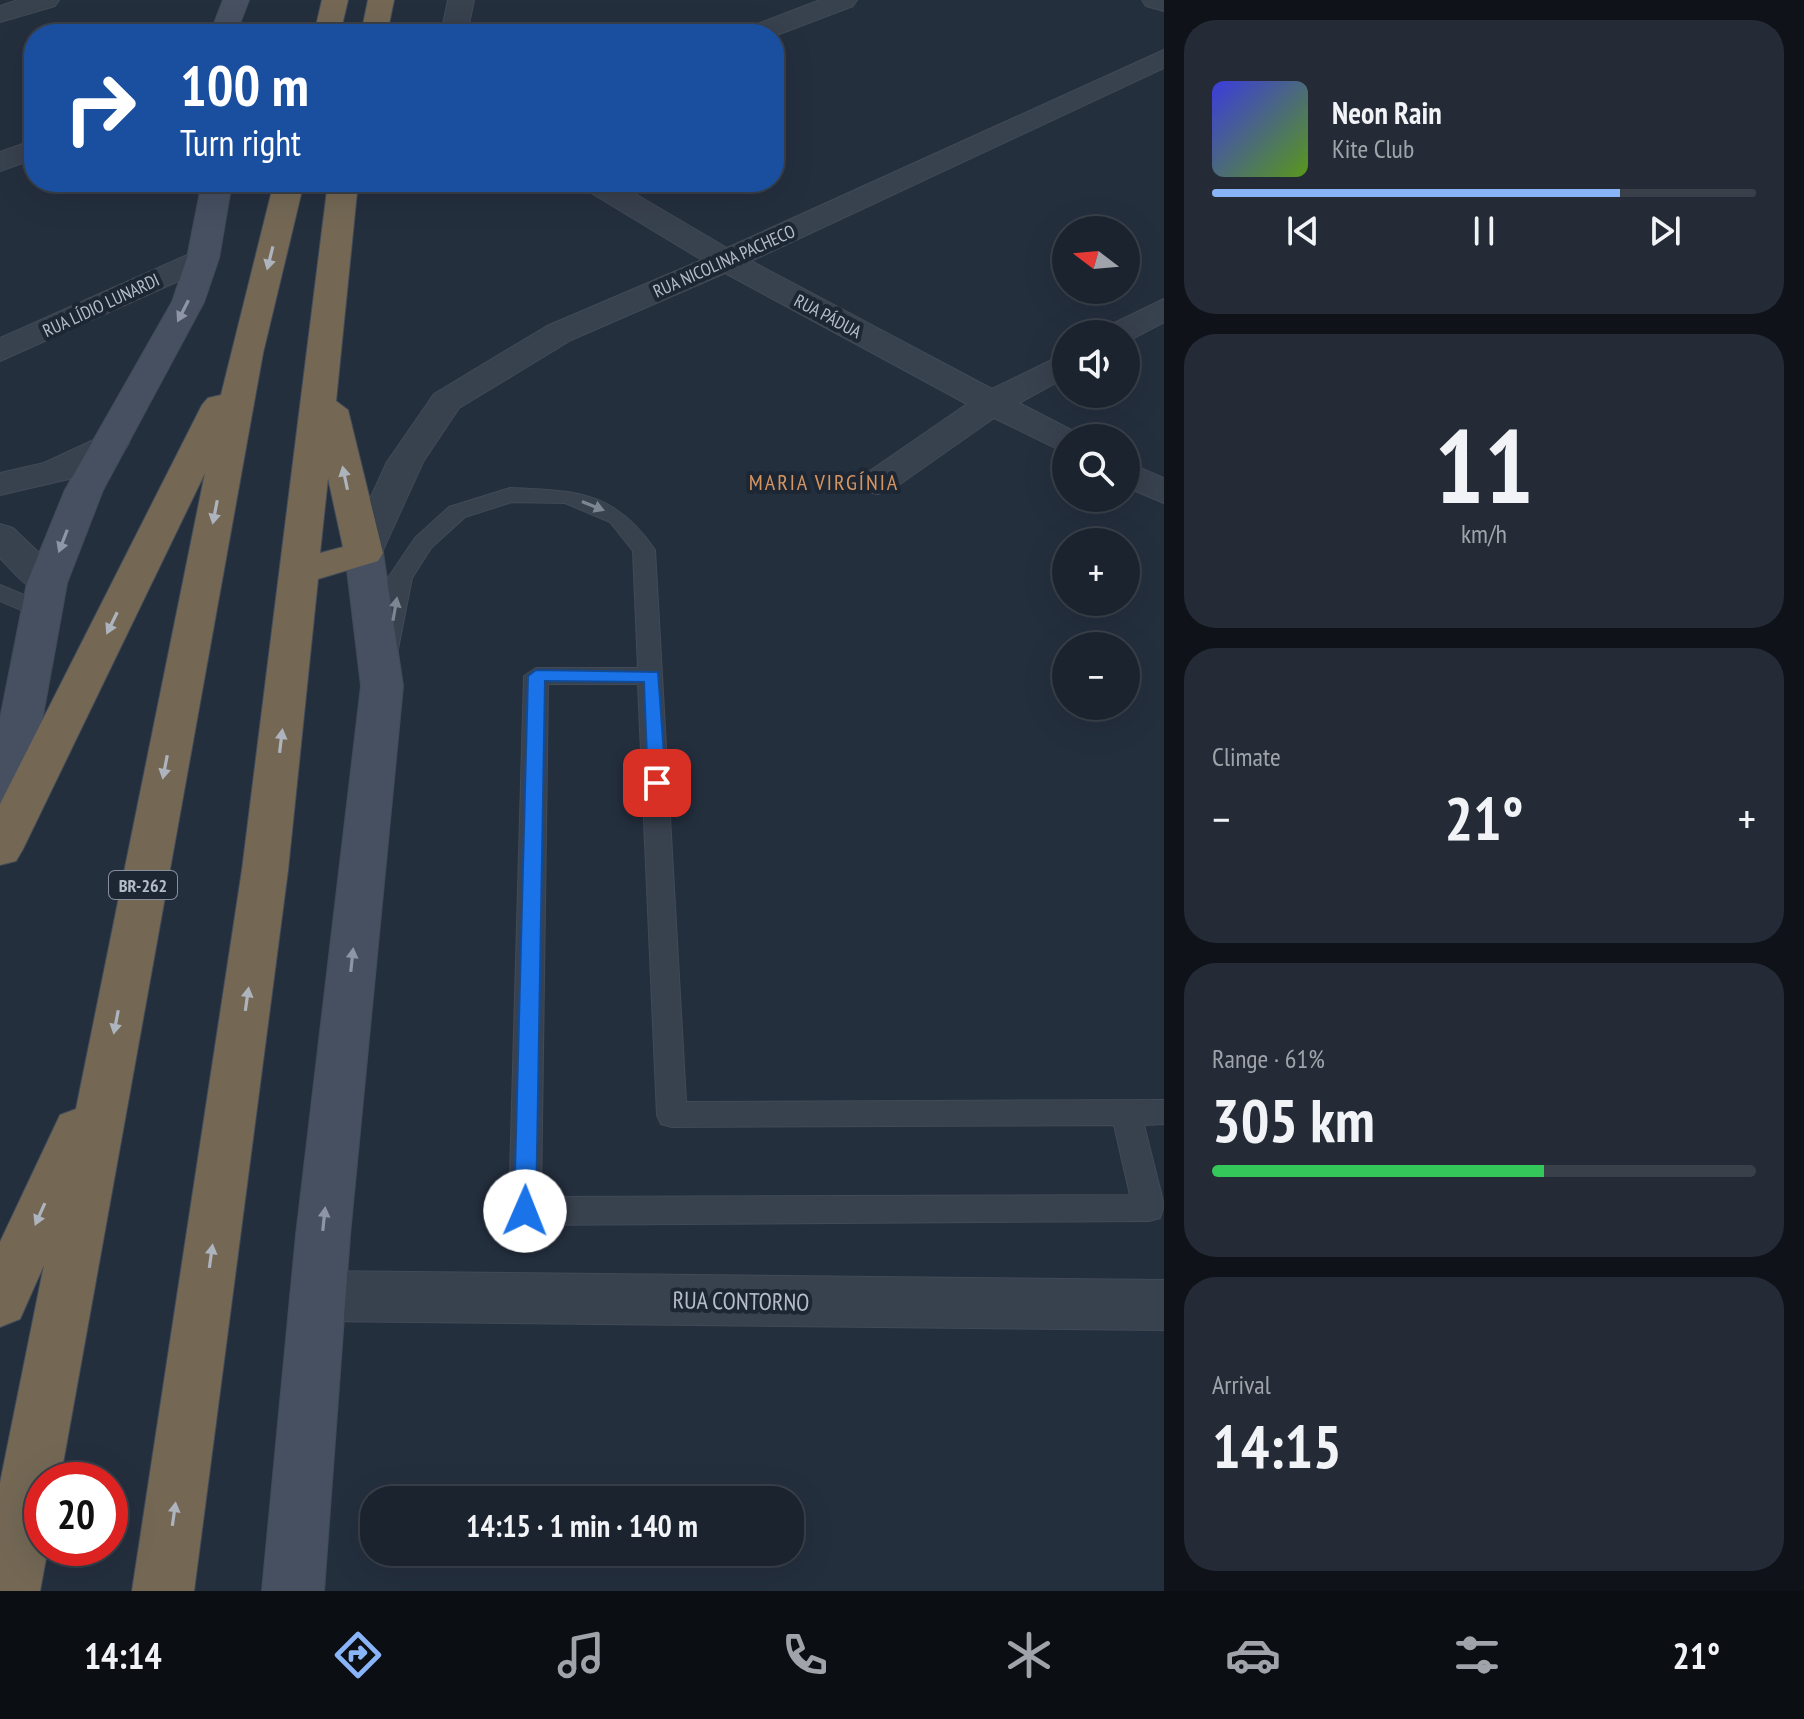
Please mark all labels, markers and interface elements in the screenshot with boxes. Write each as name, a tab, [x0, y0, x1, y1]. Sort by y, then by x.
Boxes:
text: 100 m	[180, 49, 309, 121]
icon: right	[48, 56, 152, 160]
text: Neon Rain	[1332, 93, 1442, 132]
text: Turn right	[180, 119, 301, 166]
text: Kite Club	[1332, 132, 1414, 165]
icon: previous	[1281, 209, 1325, 253]
icon: pause	[1462, 209, 1506, 253]
icon: next	[1643, 209, 1687, 253]
north arrow	[1052, 216, 1140, 304]
map controls	[1052, 216, 1140, 720]
street label: RUA NICOLINA PACHECO	[649, 219, 799, 303]
one-way arrow	[264, 245, 276, 270]
street label: RUA LÍDIO LUNARDI	[39, 268, 163, 342]
street label: RUA PÁDUA	[790, 289, 866, 343]
one-way arrow	[176, 299, 189, 322]
button: sound	[1052, 320, 1140, 408]
text: 11	[1434, 397, 1534, 532]
button: search	[1052, 424, 1140, 512]
one-way arrow	[338, 465, 351, 490]
district label: MARIA VIRGÍNIA	[749, 468, 899, 496]
one-way arrow	[208, 499, 221, 524]
one-way arrow	[581, 500, 605, 513]
text: km/h	[1461, 517, 1507, 550]
button: +	[1052, 528, 1140, 616]
one-way arrow	[57, 529, 70, 553]
one-way arrow	[389, 596, 401, 621]
one-way arrow	[105, 612, 119, 635]
button: −	[1052, 632, 1140, 720]
one-way arrow	[275, 728, 288, 753]
text: Climate	[1212, 740, 1281, 773]
pin	[623, 749, 691, 817]
one-way arrow	[159, 755, 171, 780]
icon: arrive	[635, 761, 679, 805]
text: 21°	[1444, 779, 1524, 857]
text: −	[1212, 790, 1230, 847]
text: +	[1738, 790, 1756, 847]
road number: BR-262	[109, 871, 177, 899]
one-way arrow	[346, 947, 359, 972]
one-way arrow	[241, 986, 254, 1011]
one-way arrow	[109, 1010, 122, 1035]
text: Range · 61%	[1212, 1042, 1325, 1075]
text: 305 km	[1212, 1081, 1375, 1159]
position arrow	[483, 1169, 567, 1253]
one-way arrow	[33, 1202, 47, 1225]
one-way arrow	[318, 1206, 331, 1231]
one-way arrow	[205, 1244, 218, 1269]
street label: RUA CONTORNO	[672, 1284, 810, 1318]
text: Arrival	[1212, 1368, 1271, 1401]
text: 14:15	[1212, 1407, 1342, 1485]
speed limit sign: 20	[24, 1462, 128, 1566]
one-way arrow	[168, 1501, 181, 1526]
text: 14:15 · 1 min · 140 m	[466, 1506, 698, 1545]
icon: directions	[330, 1627, 386, 1683]
icon: music	[553, 1627, 609, 1683]
icon: phone	[777, 1627, 833, 1683]
icon: climate	[1001, 1627, 1057, 1683]
icon: car	[1225, 1627, 1281, 1683]
icon: filters	[1449, 1627, 1505, 1683]
text: 14:14	[84, 1632, 162, 1679]
text: 21°	[1672, 1632, 1720, 1679]

